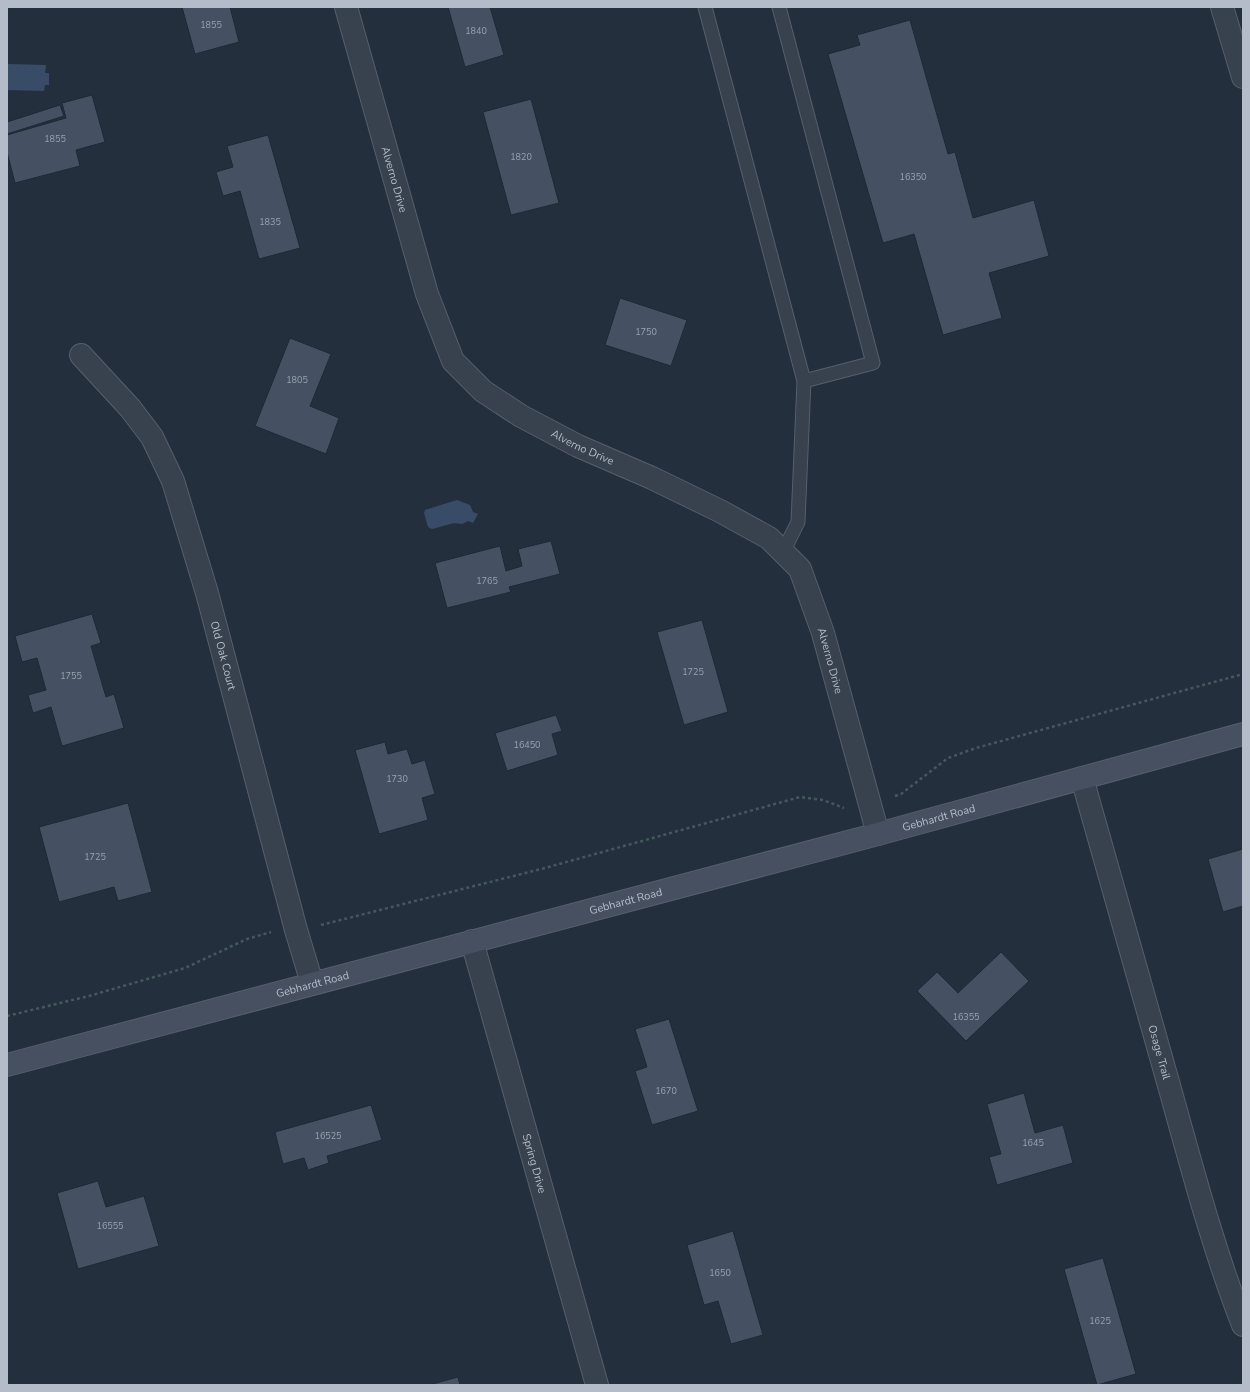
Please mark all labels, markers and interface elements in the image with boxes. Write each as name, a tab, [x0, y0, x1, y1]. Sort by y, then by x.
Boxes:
house number: 1855	[200, 19, 222, 31]
house number: 1840	[465, 25, 487, 37]
house number: 1855	[44, 133, 66, 145]
street label: Alverno Drive	[378, 145, 411, 214]
house number: 1820	[510, 151, 532, 163]
house number: 16350	[899, 171, 927, 183]
house number: 1835	[259, 216, 281, 228]
house number: 1750	[635, 326, 657, 338]
house number: 1805	[286, 374, 308, 386]
street label: Alverno Drive	[549, 426, 616, 468]
house number: 1765	[476, 575, 498, 587]
street label: Old Oak Court	[207, 619, 240, 692]
street label: Alverno Drive	[814, 625, 847, 695]
house number: 1725	[682, 666, 704, 678]
house number: 1755	[60, 670, 82, 682]
house number: 16450	[513, 739, 541, 751]
house number: 1730	[386, 773, 408, 785]
street label: Gebhardt Road	[901, 800, 977, 835]
house number: 1725	[84, 851, 106, 863]
street label: Gebhardt Road	[587, 884, 664, 918]
street label: Gebhardt Road	[274, 967, 351, 1001]
house number: 16355	[952, 1011, 980, 1023]
street label: Osage Trail	[1145, 1023, 1175, 1082]
house number: 1670	[655, 1085, 677, 1097]
house number: 16525	[314, 1130, 342, 1142]
street label: Spring Drive	[519, 1132, 550, 1195]
house number: 1645	[1022, 1137, 1044, 1149]
house number: 16555	[96, 1220, 124, 1232]
house number: 1650	[709, 1267, 731, 1279]
house number: 1625	[1089, 1315, 1111, 1327]

